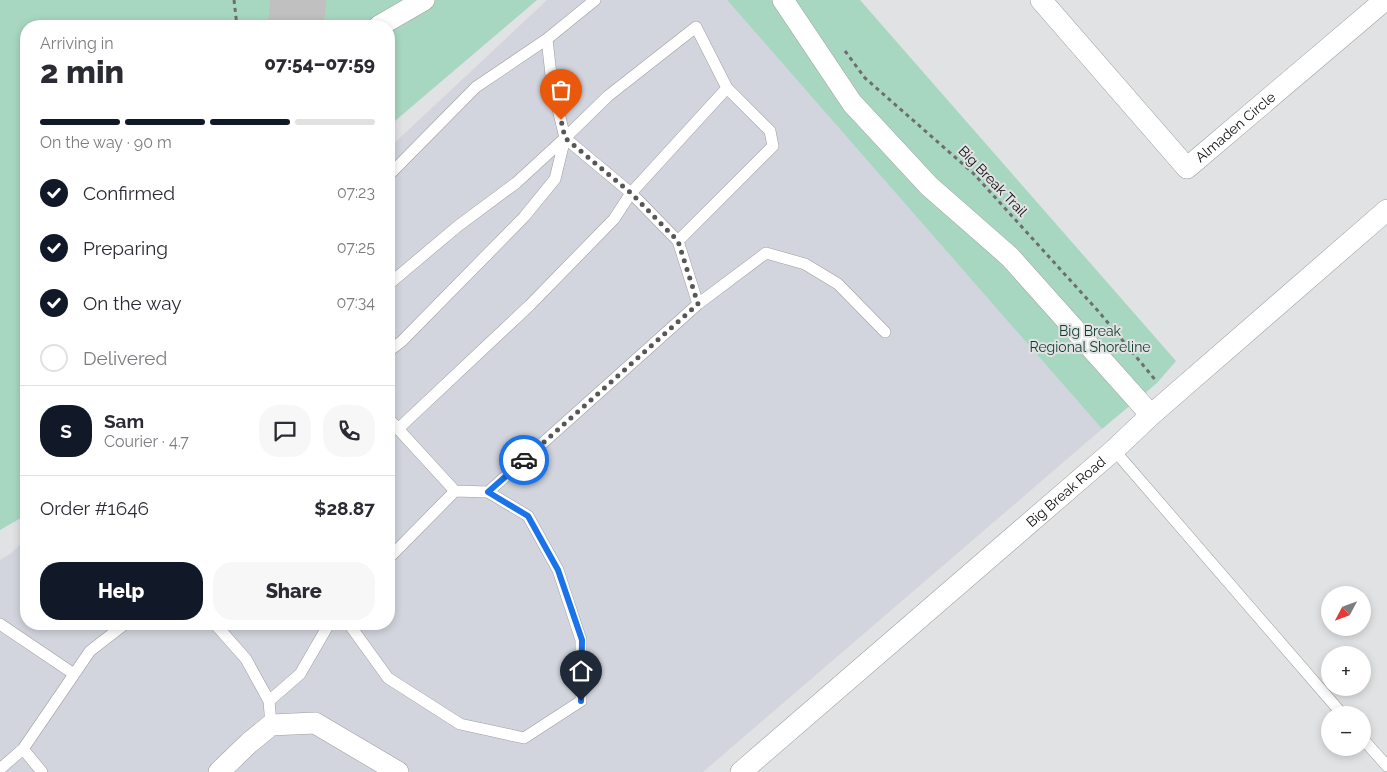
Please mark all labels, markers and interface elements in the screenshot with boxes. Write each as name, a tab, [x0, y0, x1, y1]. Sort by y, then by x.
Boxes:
text: Arriving in	[40, 34, 114, 53]
text: 07:54–07:59	[264, 52, 375, 74]
text: 2 min	[40, 53, 124, 90]
pin	[540, 69, 582, 120]
icon: bag	[547, 76, 575, 104]
street label: Almaden Circle	[1192, 89, 1279, 165]
text: On the way · 90 m	[40, 133, 172, 152]
street label: Big Break Trail	[955, 142, 1031, 220]
icon: check	[40, 179, 68, 207]
text: Confirmed	[83, 182, 175, 204]
text: 07:23	[337, 183, 375, 202]
icon: check	[40, 234, 68, 262]
text: Preparing	[83, 237, 168, 259]
text: 07:25	[337, 238, 375, 257]
icon: check	[40, 289, 68, 317]
text: On the way	[83, 292, 182, 314]
text: 07:34	[336, 293, 375, 312]
park label: Big Break Regional Shoreline	[1029, 323, 1151, 355]
text: Delivered	[83, 347, 167, 369]
button: chat	[259, 405, 311, 457]
button: phone	[323, 405, 375, 457]
text: Sam	[104, 410, 144, 432]
text: S	[60, 420, 72, 442]
text: Courier · 4.7	[104, 432, 189, 451]
courier	[499, 435, 549, 485]
icon: car	[510, 446, 538, 474]
street label: Big Break Road	[1023, 453, 1108, 530]
text: Order #1646	[40, 497, 149, 519]
text: $28.87	[314, 497, 375, 519]
button: Help	[40, 562, 203, 620]
button: Share	[213, 562, 375, 620]
north arrow	[1321, 586, 1371, 636]
map controls	[1321, 586, 1371, 756]
button: +	[1321, 646, 1371, 696]
pin	[560, 650, 602, 701]
icon: home	[567, 657, 595, 685]
button: −	[1321, 706, 1371, 756]

